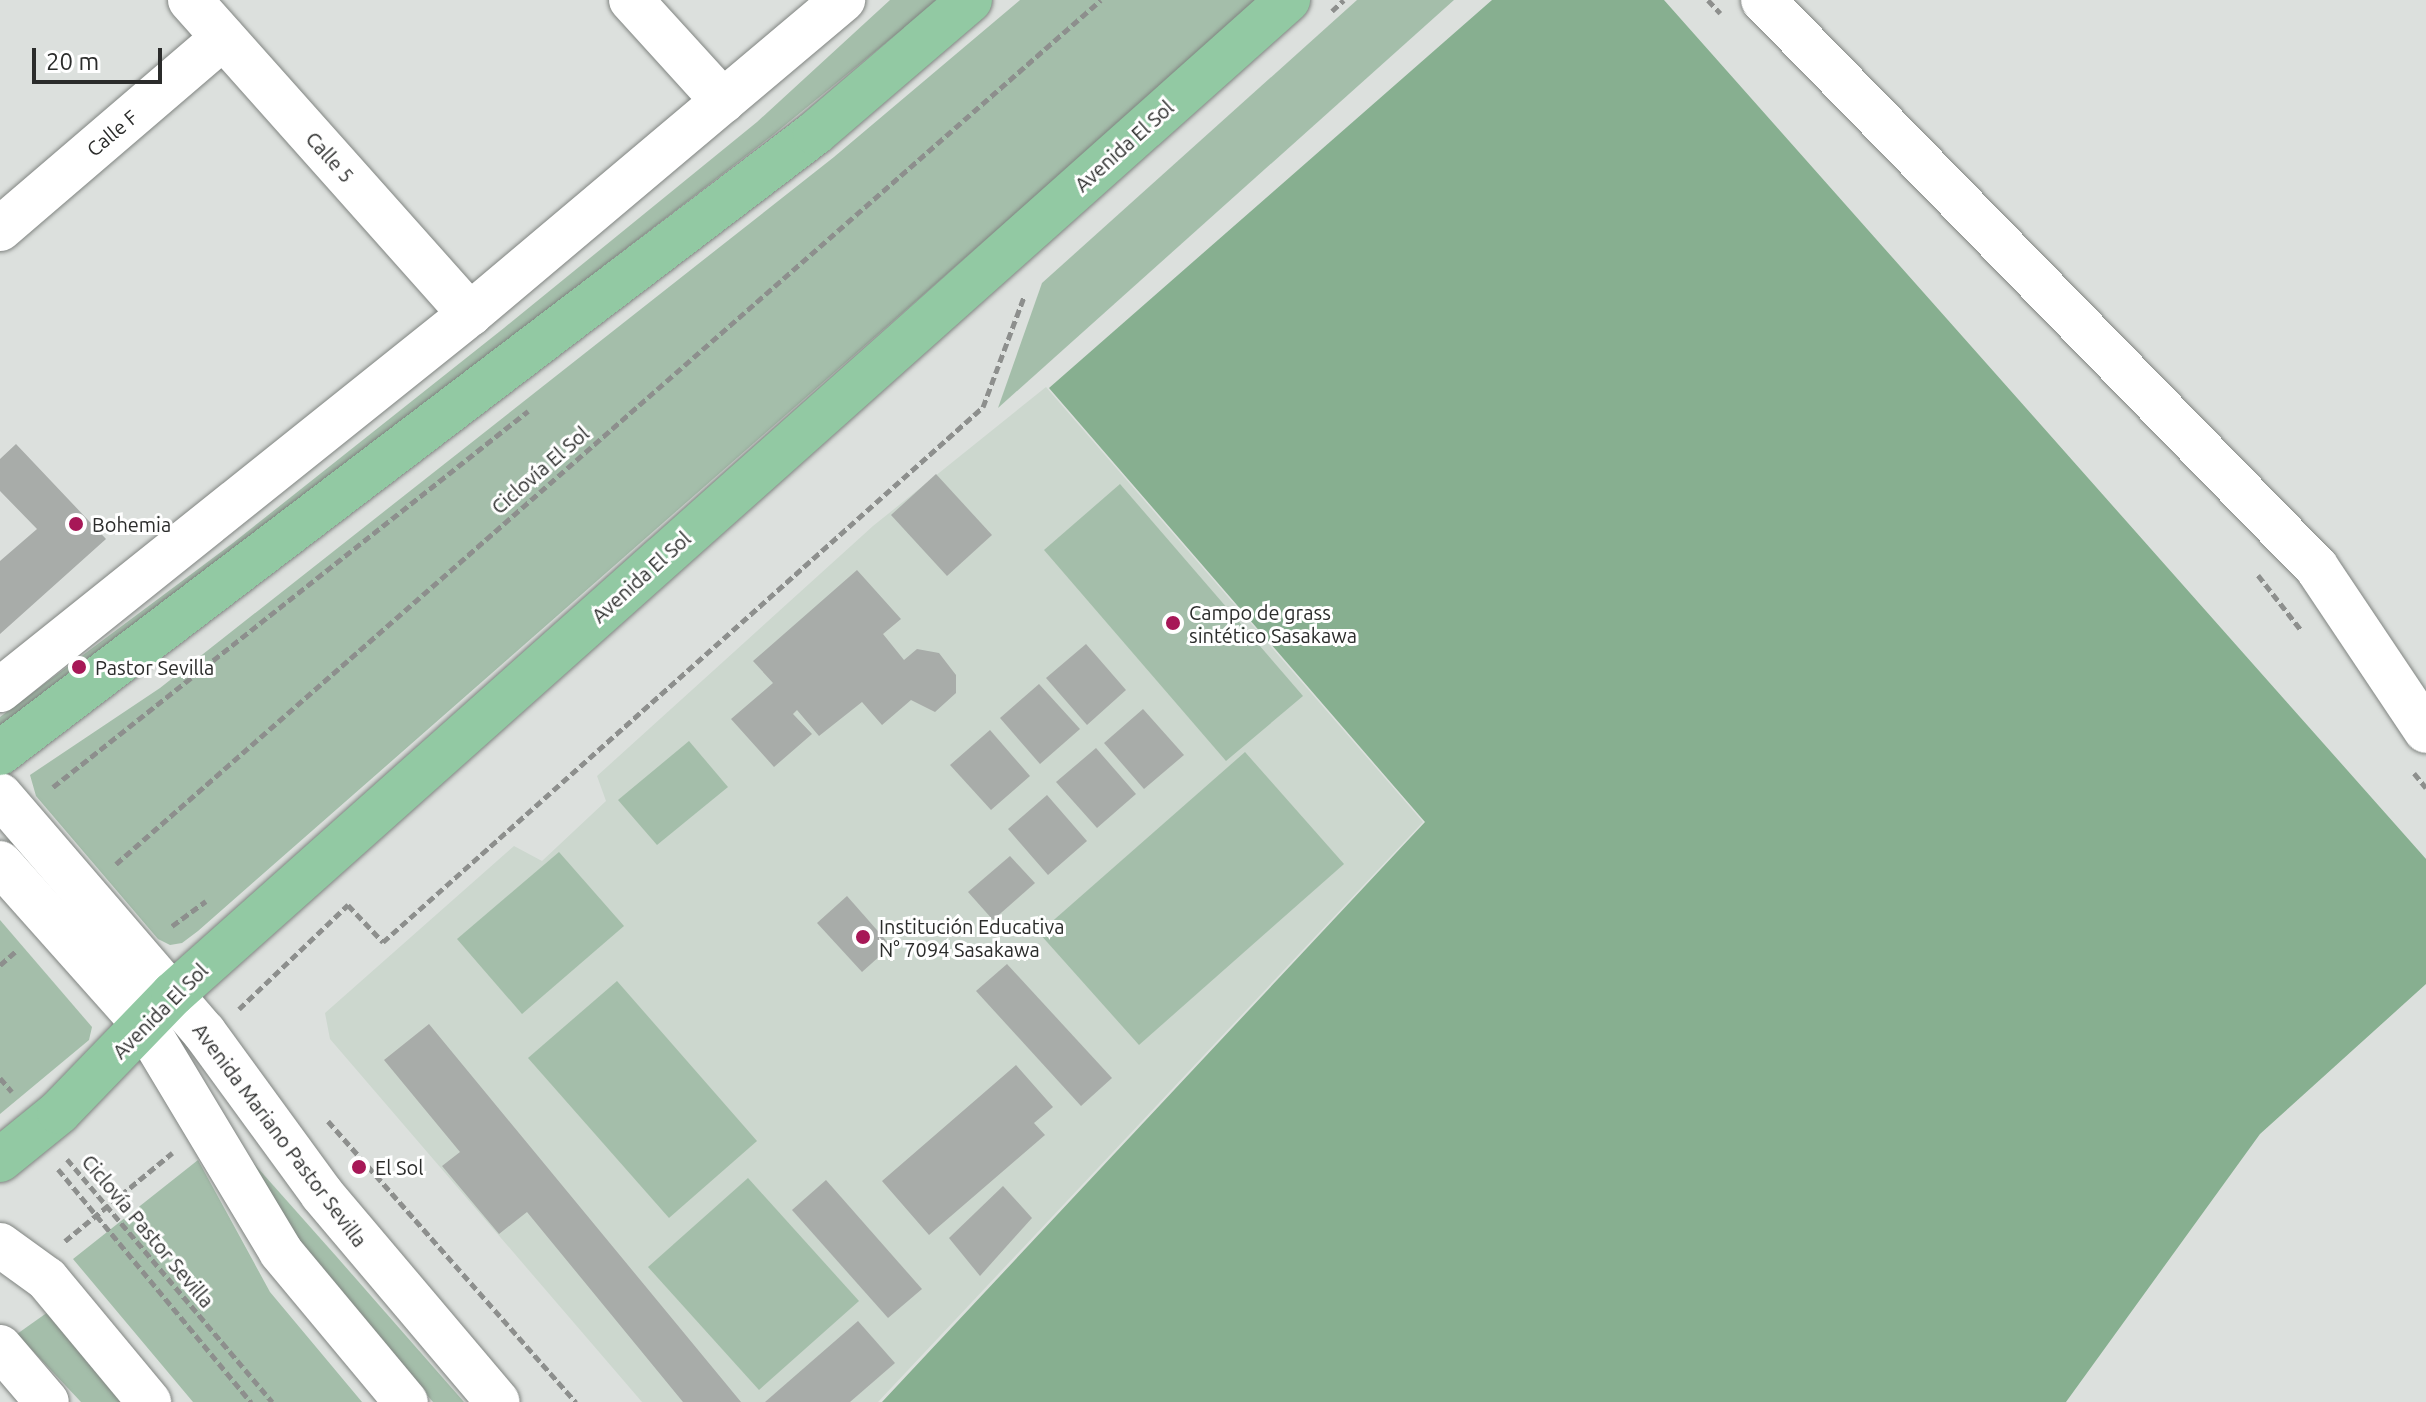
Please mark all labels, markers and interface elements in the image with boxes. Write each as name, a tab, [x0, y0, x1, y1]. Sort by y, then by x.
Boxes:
scale bar	[36, 32, 166, 82]
text: 20 m	[46, 48, 99, 75]
street label: Avenida El Sol	[1070, 95, 1178, 197]
street label: Calle F	[82, 105, 142, 161]
street label: Calle 5	[301, 127, 359, 187]
street label: Ciclovía El Sol	[486, 421, 594, 519]
place label: Bohemia	[92, 512, 171, 536]
marker: Bohemia	[67, 515, 85, 533]
street label: Avenida El Sol	[587, 526, 695, 628]
place label: Campo de grass sintético Sasakawa	[1189, 600, 1357, 647]
marker: Campo de grass sintético Sasakawa	[1164, 614, 1182, 632]
place label: Pastor Sevilla	[95, 655, 214, 679]
marker: Pastor Sevilla	[70, 658, 88, 676]
place label: Institución Educativa N° 7094 Sasakawa	[879, 914, 1064, 961]
marker: Institución Educativa N° 7094 Sasakawa	[854, 928, 872, 946]
street label: Avenida El Sol	[107, 958, 213, 1064]
street label: Avenida Mariano Pastor Sevilla	[188, 1018, 372, 1252]
street label: Ciclovía Pastor Sevilla	[77, 1150, 219, 1312]
place label: El Sol	[375, 1155, 423, 1179]
marker: El Sol	[350, 1158, 368, 1176]

